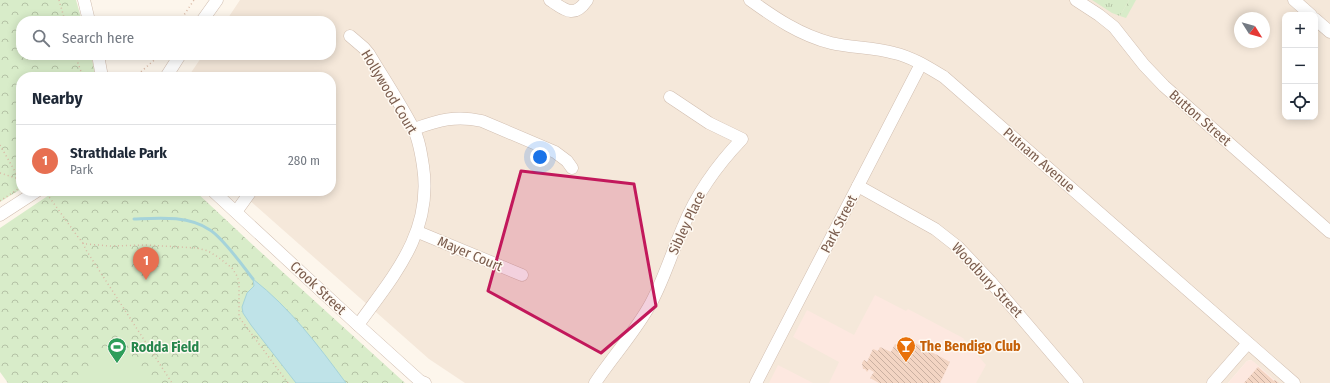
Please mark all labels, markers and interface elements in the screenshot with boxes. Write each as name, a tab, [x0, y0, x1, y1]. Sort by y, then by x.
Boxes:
north arrow	[1234, 12, 1270, 48]
map controls	[1282, 12, 1318, 120]
button: +	[1282, 12, 1318, 48]
search box	[16, 16, 336, 60]
icon: search	[30, 27, 52, 49]
text: Search here	[62, 29, 134, 47]
street label: Hollywood Court	[357, 47, 421, 137]
button: −	[1282, 48, 1318, 84]
button: locate	[1282, 84, 1318, 120]
street label: Button Street	[1166, 87, 1235, 150]
text: Nearby	[32, 88, 83, 109]
street label: Putnam Avenue	[1000, 124, 1078, 196]
text: Strathdale Park	[70, 144, 167, 162]
your location	[530, 147, 550, 167]
text: 1	[42, 153, 48, 168]
text: 280 m	[288, 153, 320, 168]
text: Park	[70, 162, 93, 177]
street label: Sibley Place	[665, 188, 709, 258]
street label: Park Street	[817, 192, 861, 256]
street label: Mayer Court	[435, 233, 505, 275]
street label: Woodbury Street	[948, 239, 1026, 321]
pin: 1	[133, 247, 159, 280]
street label: Crook Street	[286, 258, 350, 318]
bar icon: The Bendigo Club	[895, 335, 917, 363]
sports icon: Rodda Field	[106, 336, 128, 364]
place label: The Bendigo Club	[920, 338, 1021, 355]
place label: Rodda Field	[131, 339, 199, 356]

